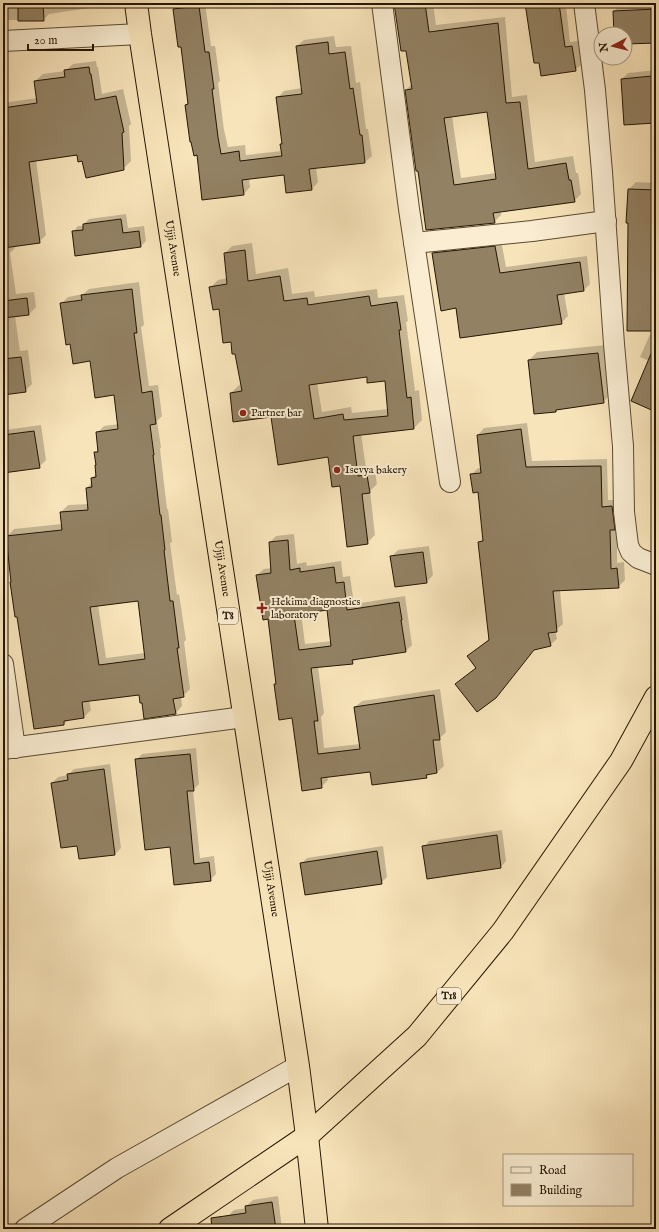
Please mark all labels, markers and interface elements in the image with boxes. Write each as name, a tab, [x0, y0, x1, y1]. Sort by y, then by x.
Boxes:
scale bar	[28, 26, 93, 52]
north arrow	[593, 26, 633, 66]
text: 20 m	[34, 33, 57, 48]
text: N	[596, 41, 612, 54]
street label: Ujiji Avenue	[162, 219, 184, 277]
place label: Partner bar	[251, 406, 302, 420]
marker: Partner bar	[238, 408, 248, 418]
place label: Isevya bakery	[345, 463, 408, 477]
marker: Isevya bakery	[332, 465, 342, 475]
street label: Ujiji Avenue	[211, 540, 233, 598]
place label: Hekima diagnostics laboratory	[271, 595, 360, 622]
marker: Hekima diagnostics laboratory	[256, 602, 268, 614]
road number: T8	[218, 608, 238, 624]
street label: Ujiji Avenue	[260, 860, 282, 918]
road number: T18	[437, 988, 461, 1004]
legend	[503, 1154, 633, 1206]
text: Road	[539, 1163, 567, 1178]
text: Building	[539, 1183, 583, 1198]

